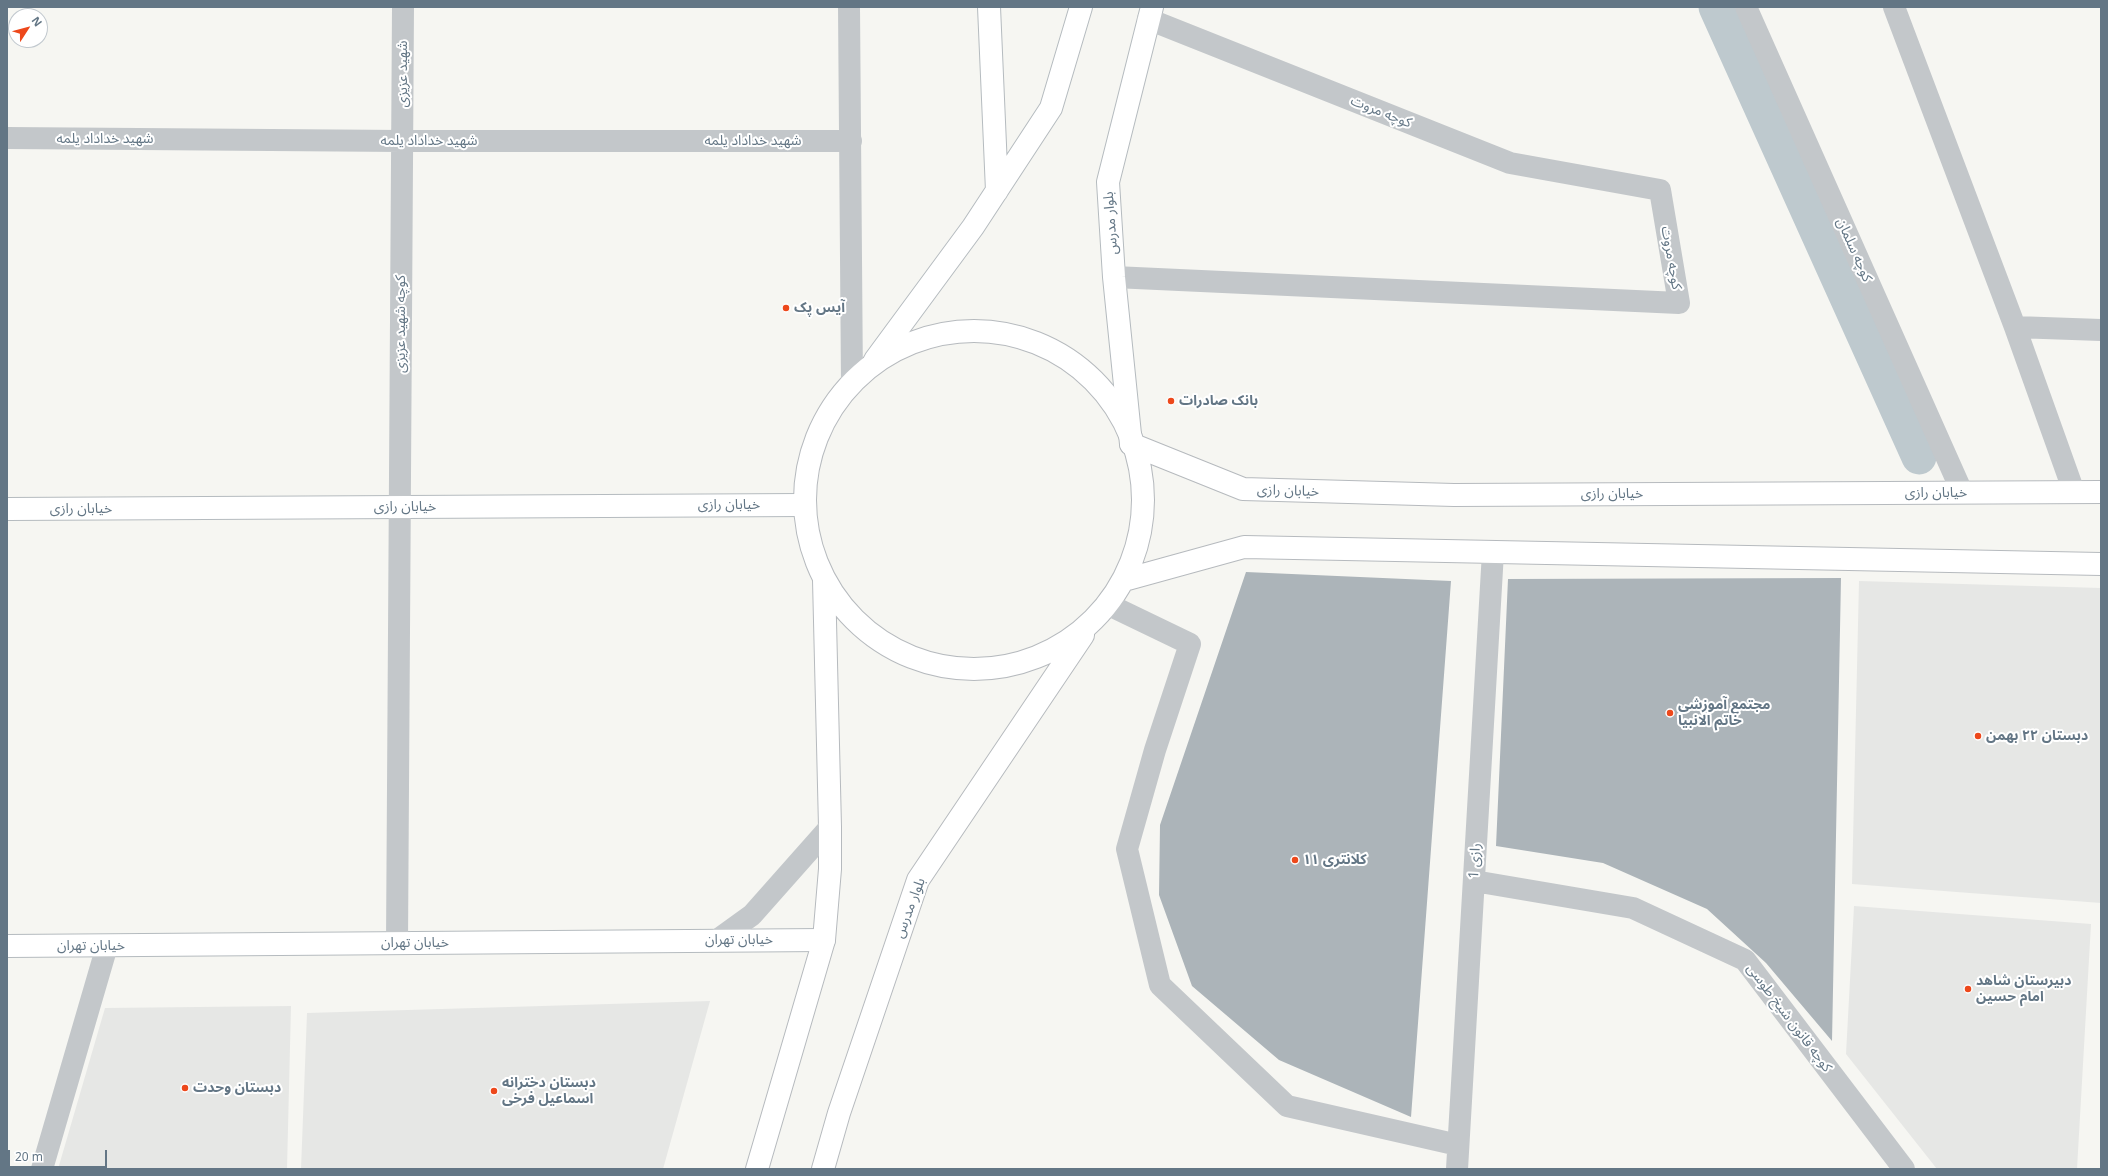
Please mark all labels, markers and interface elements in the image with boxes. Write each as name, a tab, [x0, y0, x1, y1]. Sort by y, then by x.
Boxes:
north arrow	[8, 8, 48, 48]
text: N	[29, 13, 46, 29]
street label: شهید عزیزی	[395, 41, 411, 107]
street label: کوچه مروت	[1348, 92, 1414, 132]
street label: شهید خداداد یلمه	[56, 131, 154, 147]
street label: شهید خداداد یلمه	[380, 133, 478, 149]
street label: شهید خداداد یلمه	[704, 133, 802, 149]
street label: بلوار مدرس	[1100, 191, 1122, 255]
street label: کوچه سلمان	[1832, 216, 1876, 284]
street label: کوچه مروت	[1657, 225, 1685, 291]
street label: کوچه شهید عزیزی	[393, 275, 409, 373]
place label: آیس پک	[794, 300, 845, 316]
marker: آیس پک	[781, 303, 791, 313]
place label: بانک صادرات	[1179, 393, 1258, 409]
marker: بانک صادرات	[1166, 396, 1176, 406]
street label: خیابان رازی	[1256, 482, 1320, 500]
street label: خیابان رازی	[1905, 485, 1967, 501]
street label: خیابان رازی	[1581, 486, 1643, 502]
street label: خیابان رازی	[698, 497, 760, 513]
street label: خیابان رازی	[374, 499, 436, 515]
street label: خیابان رازی	[50, 501, 112, 517]
place label: مجتمع آموزشی خاتم الانبیا	[1678, 697, 1770, 730]
marker: مجتمع آموزشی خاتم الانبیا	[1665, 708, 1675, 718]
place label: دبستان ۲۲ بهمن	[1986, 728, 2088, 744]
marker: دبستان ۲۲ بهمن	[1973, 731, 1983, 741]
street label: رازی 1	[1466, 843, 1484, 879]
place label: کلانتری ۱۱	[1303, 852, 1367, 868]
marker: کلانتری ۱۱	[1290, 855, 1300, 865]
street label: بلوار مدرس	[891, 876, 929, 940]
street label: خیابان تهران	[705, 932, 773, 948]
street label: خیابان تهران	[381, 935, 449, 951]
street label: خیابان تهران	[57, 938, 125, 954]
street label: کوچه قانون شیخ طوسی	[1743, 961, 1835, 1075]
place label: دبیرستان شاهد امام حسین	[1976, 973, 2071, 1006]
marker: دبیرستان شاهد امام حسین	[1963, 984, 1973, 994]
place label: دبستان دخترانه اسماعیل فرخی	[502, 1075, 596, 1108]
place label: دبستان وحدت	[193, 1080, 281, 1096]
marker: دبستان وحدت	[180, 1083, 190, 1093]
marker: دبستان دخترانه اسماعیل فرخی	[489, 1086, 499, 1096]
scale bar	[10, 1142, 109, 1168]
text: 20 m	[15, 1148, 43, 1165]

